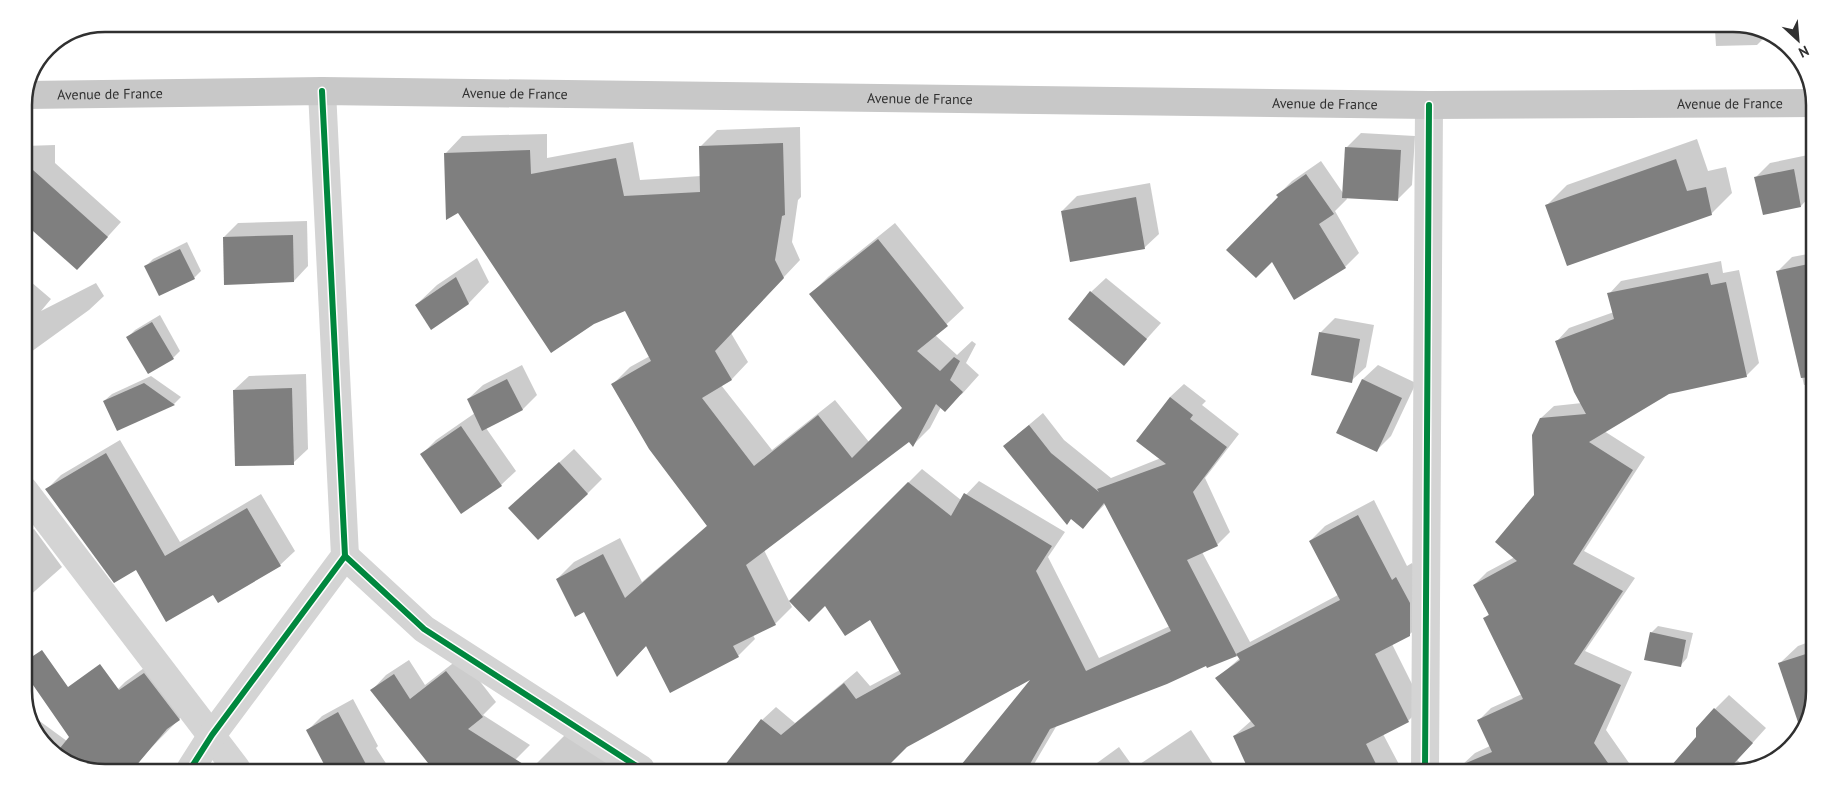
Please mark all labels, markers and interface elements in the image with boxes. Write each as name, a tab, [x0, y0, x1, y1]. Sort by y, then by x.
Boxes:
north arrow	[1773, 15, 1823, 65]
text: N	[1796, 42, 1812, 62]
street label: Avenue de France	[57, 84, 163, 104]
street label: Avenue de France	[462, 84, 568, 103]
street label: Avenue de France	[867, 89, 973, 108]
street label: Avenue de France	[1272, 94, 1378, 113]
street label: Avenue de France	[1677, 94, 1783, 113]

